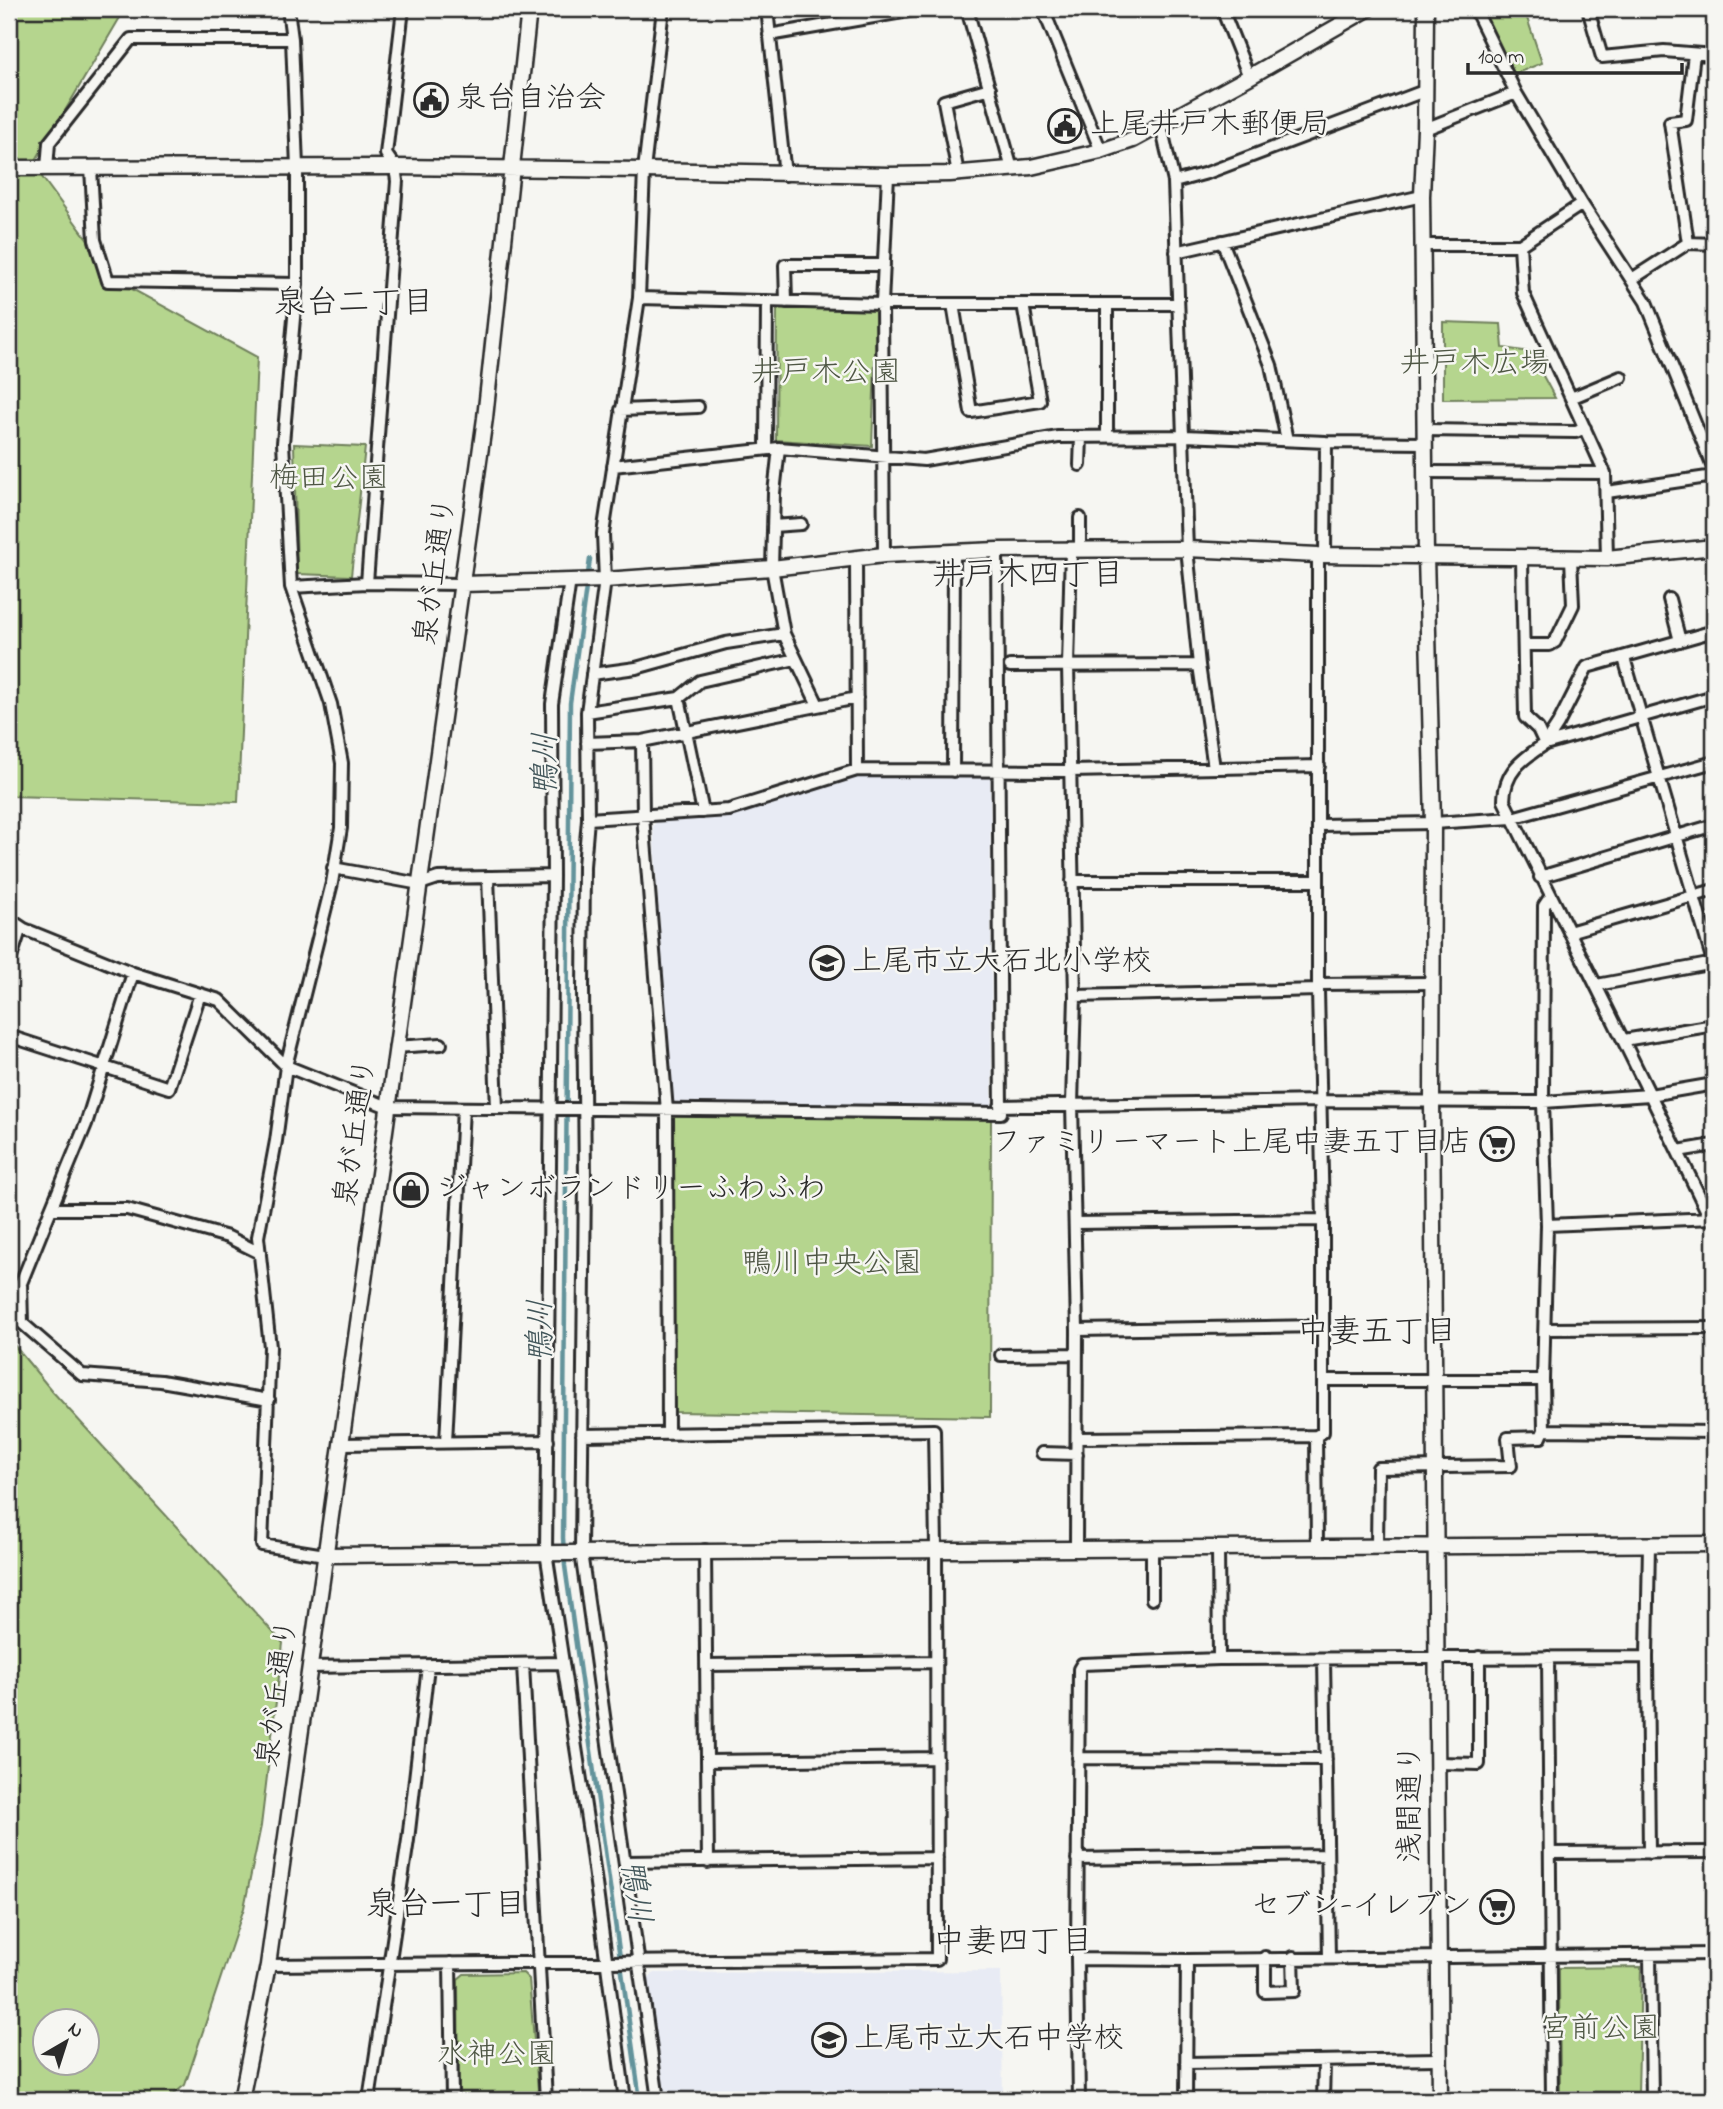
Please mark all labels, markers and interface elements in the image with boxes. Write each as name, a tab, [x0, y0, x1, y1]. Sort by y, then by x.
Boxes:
scale bar	[1468, 32, 1681, 76]
text: 100 m	[1478, 43, 1524, 73]
place label: 泉台自治会	[456, 78, 606, 122]
public building icon: 泉台自治会	[412, 81, 450, 119]
place label: 上尾井戸木郵便局	[1090, 104, 1330, 148]
public building icon: 上尾井戸木郵便局	[1046, 107, 1084, 145]
district label: 泉台二丁目	[274, 281, 434, 328]
park label: 井戸木広場	[1400, 343, 1550, 387]
park label: 井戸木公園	[751, 352, 901, 396]
park label: 梅田公園	[269, 458, 389, 502]
street label: 泉が丘通り	[405, 494, 469, 648]
district label: 井戸木四丁目	[932, 553, 1124, 600]
water label: 鴨川	[524, 732, 571, 796]
place label: 上尾市立大石北小学校	[852, 941, 1152, 985]
school or university icon: 上尾市立大石北小学校	[808, 944, 846, 982]
street label: 泉が丘通り	[325, 1055, 389, 1209]
place label: ファミリーマート上尾中妻五丁目店	[991, 1122, 1472, 1166]
supermarket icon: ファミリーマート上尾中妻五丁目店	[1478, 1125, 1516, 1163]
place label: ジャンボランドリーふわふわ	[436, 1168, 827, 1212]
shop icon: ジャンボランドリーふわふわ	[392, 1171, 430, 1209]
park label: 鴨川中央公園	[742, 1243, 922, 1287]
water label: 鴨川	[519, 1299, 566, 1363]
district label: 中妻五丁目	[1297, 1310, 1457, 1357]
street label: 泉が丘通り	[247, 1616, 311, 1770]
street label: 浅間通り	[1390, 1743, 1434, 1863]
water label: 鴨川	[606, 1857, 662, 1927]
district label: 泉台一丁目	[366, 1883, 526, 1930]
place label: セブン-イレブン	[1251, 1885, 1472, 1929]
supermarket icon: セブン-イレブン	[1478, 1888, 1516, 1926]
district label: 中妻四丁目	[933, 1920, 1093, 1967]
north arrow	[32, 2008, 102, 2078]
park label: 宮前公園	[1540, 2008, 1660, 2052]
text: N	[62, 2016, 89, 2045]
place label: 上尾市立大石中学校	[854, 2018, 1124, 2062]
school or university icon: 上尾市立大石中学校	[810, 2021, 848, 2059]
park label: 水神公園	[437, 2034, 557, 2078]

